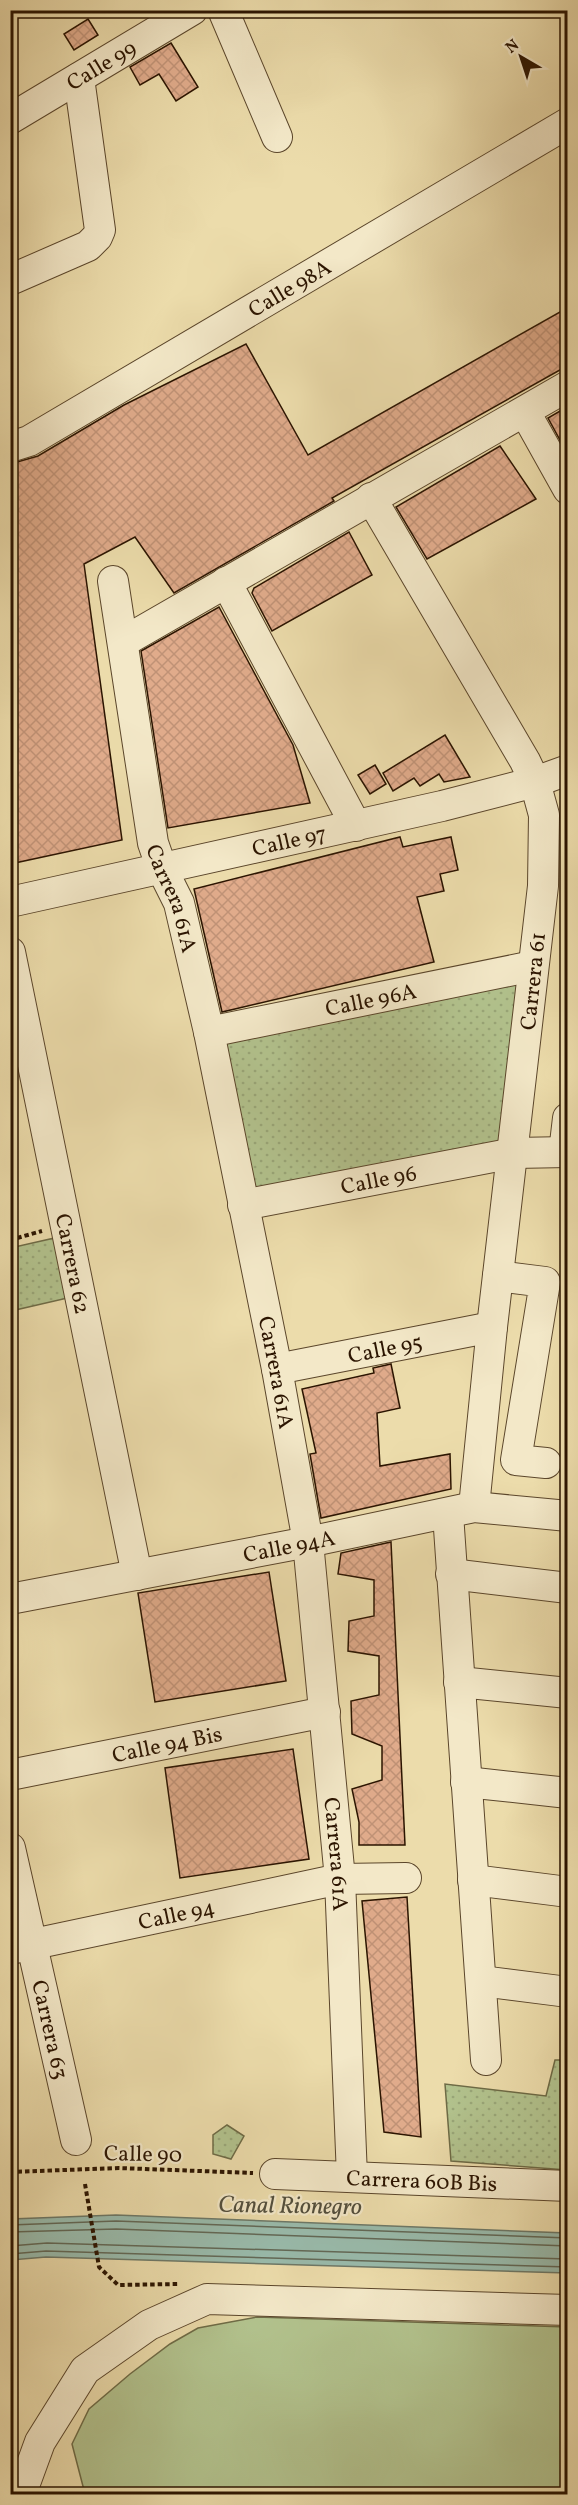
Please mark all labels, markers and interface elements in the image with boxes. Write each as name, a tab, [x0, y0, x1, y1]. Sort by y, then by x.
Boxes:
north arrow	[491, 27, 551, 87]
street label: Calle 99	[61, 34, 143, 100]
text: N	[501, 34, 525, 59]
street label: Calle 98A	[243, 253, 338, 326]
street label: Calle 97	[250, 819, 330, 866]
street label: Carrera 61A	[137, 841, 203, 956]
street label: Carrera 61	[514, 931, 555, 1032]
street label: Calle 96A	[323, 977, 419, 1026]
street label: Calle 96	[338, 1159, 420, 1204]
street label: Carrera 62	[46, 1211, 96, 1317]
street label: Carrera 61A	[249, 1314, 300, 1431]
street label: Calle 95	[346, 1328, 425, 1373]
street label: Calle 94A	[241, 1524, 338, 1572]
street label: Calle 94 Bis	[110, 1720, 225, 1772]
street label: Carrera 61A	[314, 1796, 354, 1912]
street label: Calle 94	[136, 1893, 218, 1939]
street label: Carrera 63	[22, 1977, 75, 2083]
street label: Calle 90	[103, 2139, 182, 2172]
street label: Carrera 60B Bis	[346, 2164, 498, 2201]
water label: Canal Rionegro	[218, 2189, 362, 2225]

